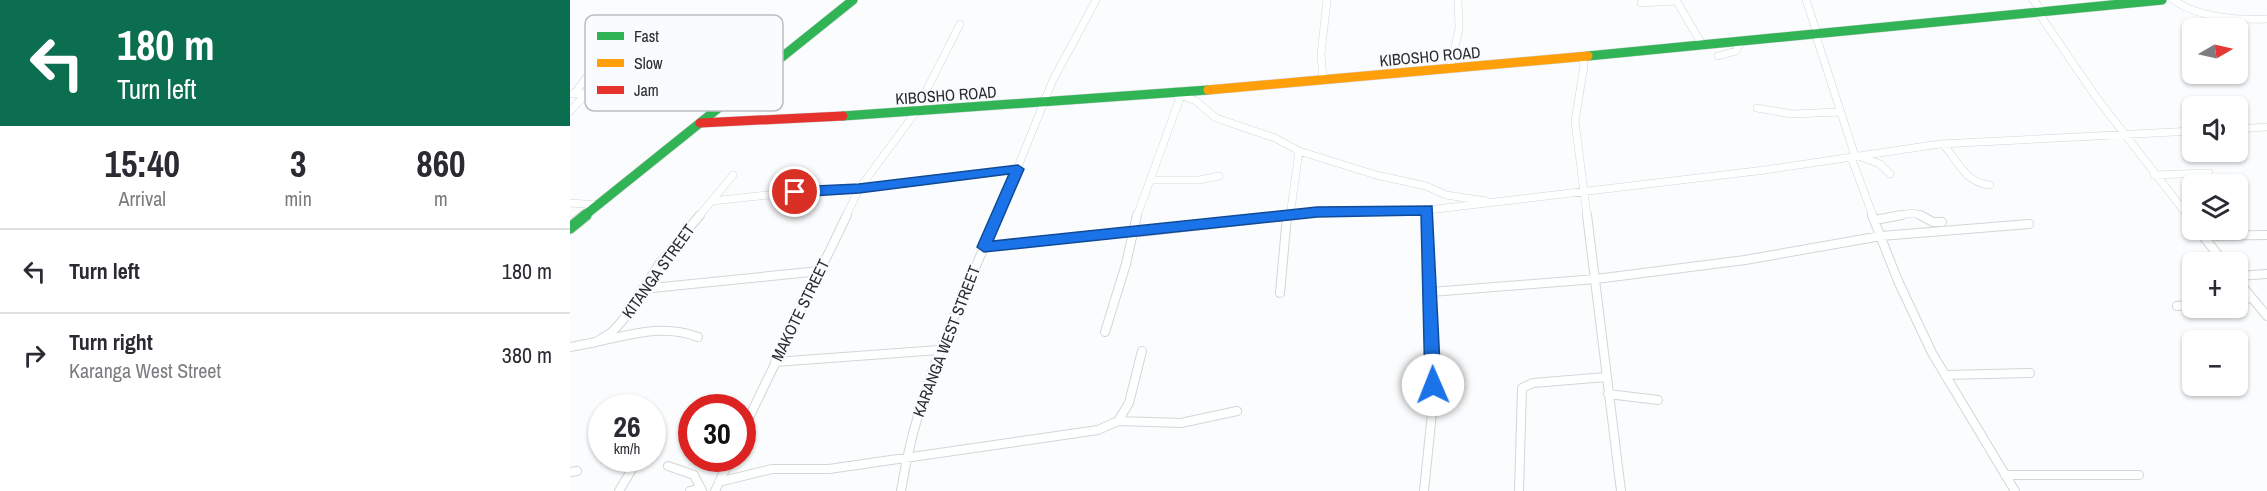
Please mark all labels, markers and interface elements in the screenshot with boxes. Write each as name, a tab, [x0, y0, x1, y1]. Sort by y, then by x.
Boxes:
legend	[585, 15, 783, 111]
text: 180 m	[117, 17, 215, 73]
north arrow	[2182, 18, 2248, 84]
map controls	[2182, 18, 2248, 396]
icon: left	[18, 24, 96, 102]
text: Fast	[634, 25, 659, 47]
street label: KIBOSHO ROAD	[1379, 41, 1481, 71]
text: Slow	[634, 52, 663, 74]
text: Turn left	[117, 71, 196, 107]
text: Jam	[634, 79, 659, 101]
street label: KIBOSHO ROAD	[895, 80, 997, 110]
button: sound	[2182, 96, 2248, 162]
text: 15:40	[104, 140, 180, 188]
text: 3	[290, 140, 306, 188]
text: 860	[416, 140, 466, 188]
pin	[769, 166, 820, 217]
button: layers	[2182, 174, 2248, 240]
icon: arrive	[778, 175, 811, 208]
text: Arrival	[119, 185, 166, 212]
text: min	[284, 185, 312, 212]
text: m	[434, 185, 448, 212]
street label: KITANGA STREET	[616, 219, 700, 323]
button: +	[2182, 252, 2248, 318]
icon: left	[18, 255, 51, 288]
street label: MAKOTE STREET	[766, 255, 834, 365]
text: Turn left	[69, 256, 140, 286]
text: 180 m	[502, 256, 552, 286]
street label: KARANGA WEST STREET	[907, 262, 985, 420]
text: Turn right	[69, 327, 153, 357]
button: −	[2182, 330, 2248, 396]
icon: right	[18, 339, 51, 372]
text: 380 m	[502, 340, 552, 370]
position arrow	[1401, 353, 1465, 417]
text: Karanga West Street	[69, 357, 221, 384]
speed limit sign: 30	[678, 394, 756, 472]
text: 26	[613, 406, 641, 446]
text: km/h	[614, 438, 640, 459]

